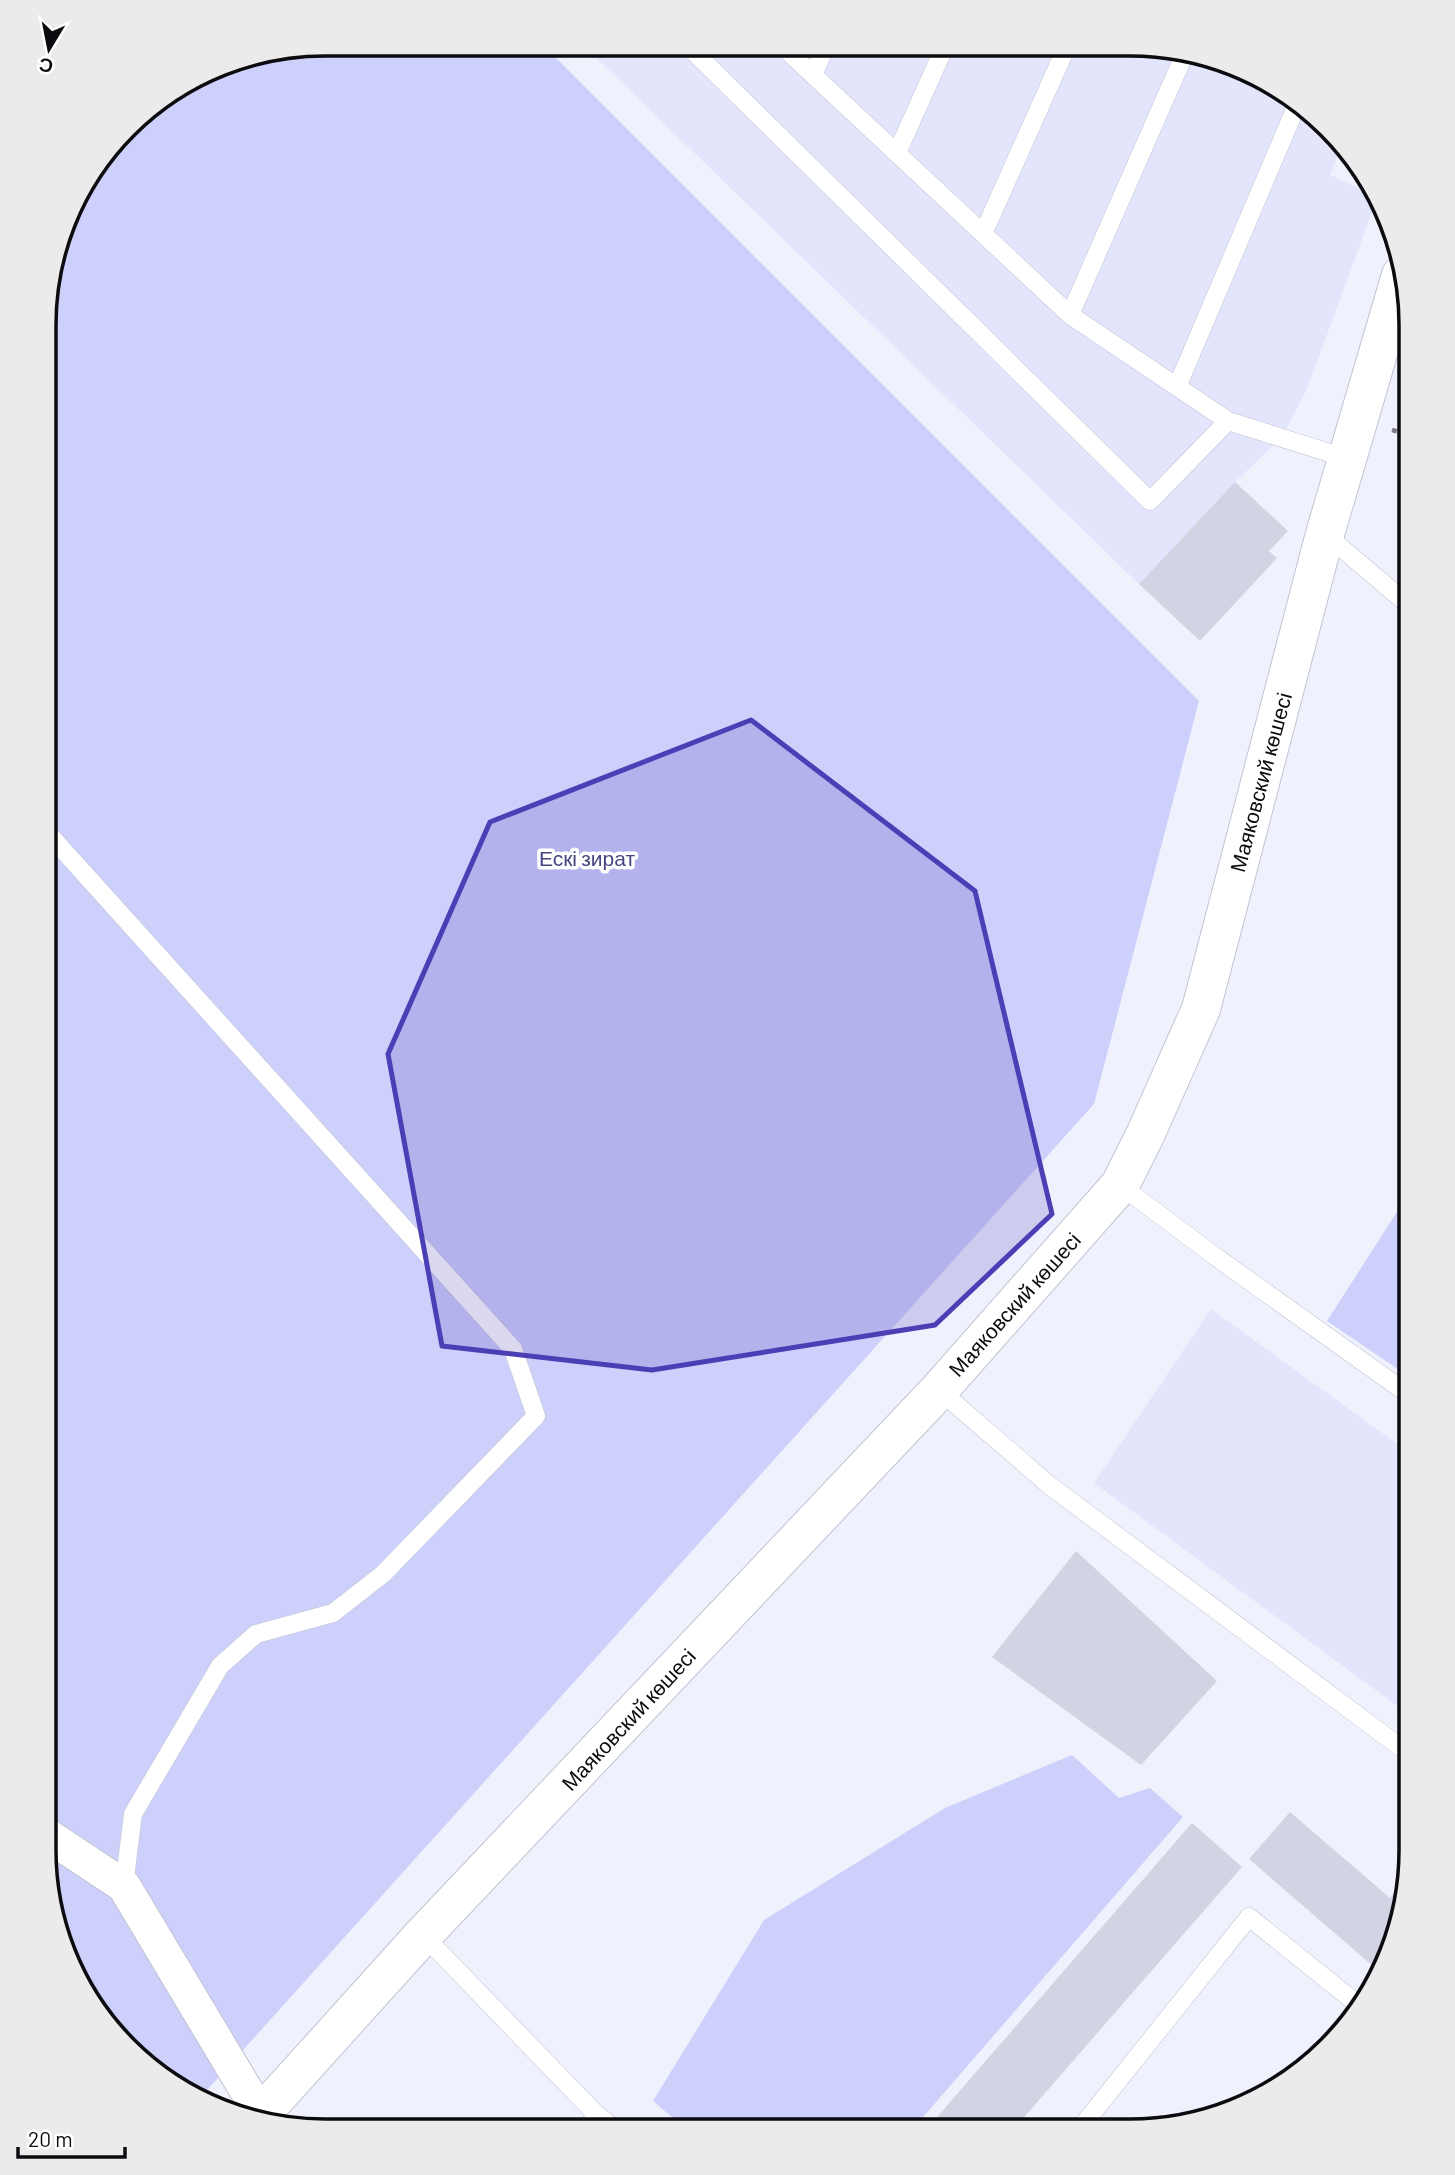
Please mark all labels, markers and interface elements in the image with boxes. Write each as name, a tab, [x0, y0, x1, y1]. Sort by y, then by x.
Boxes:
north arrow	[14, 14, 84, 84]
text: С	[37, 54, 55, 79]
street label: Маяковский көшесі	[1224, 690, 1296, 874]
park label: Ескі зират	[539, 845, 635, 870]
street label: Маяковский көшесі	[943, 1227, 1085, 1381]
street label: Маяковский көшесі	[556, 1643, 700, 1795]
scale bar	[18, 2116, 124, 2160]
text: 20 m	[28, 2126, 73, 2151]

